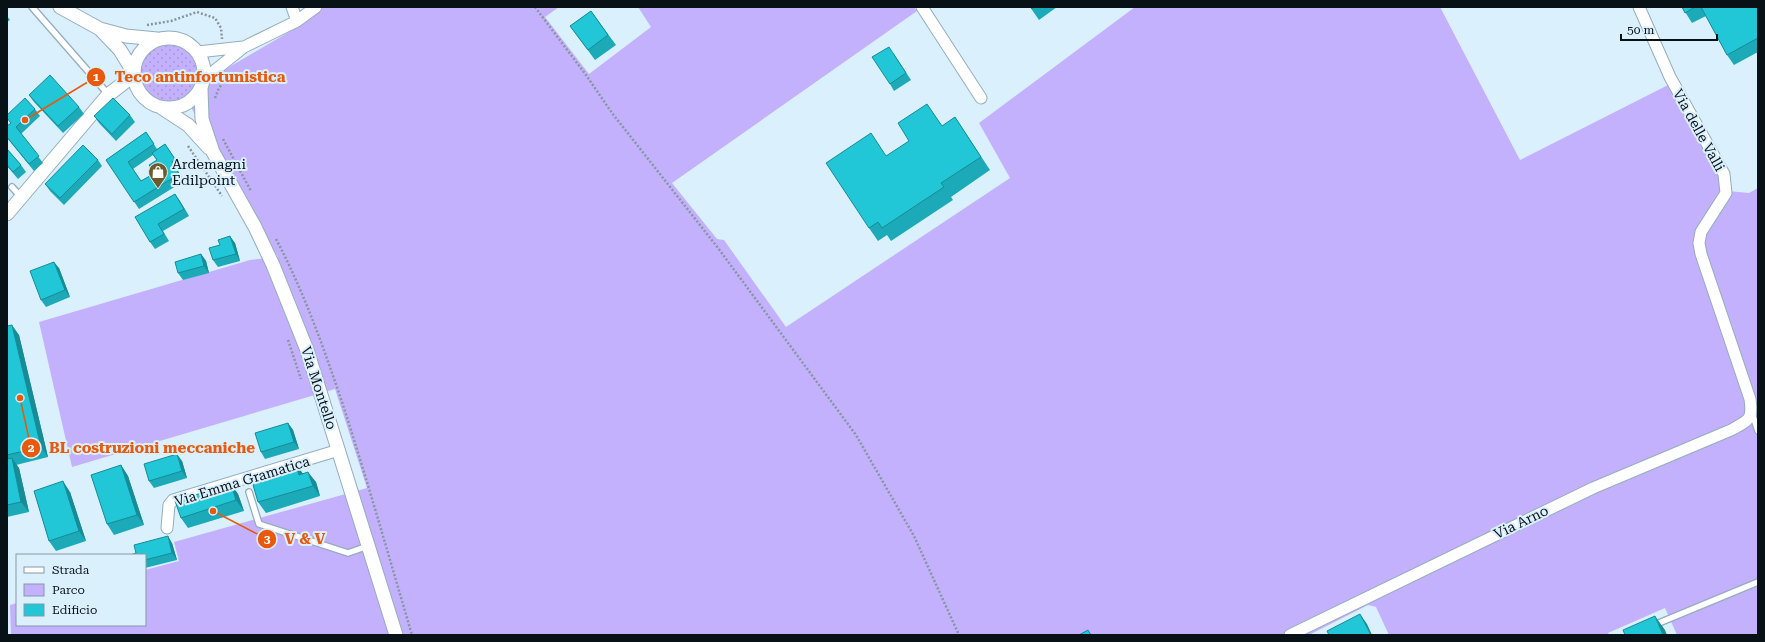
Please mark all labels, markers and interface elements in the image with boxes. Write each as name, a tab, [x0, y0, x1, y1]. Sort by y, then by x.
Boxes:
scale bar	[1621, 16, 1717, 42]
text: 50 m	[1627, 23, 1654, 37]
callout: Teco antinfortunistica	[86, 63, 293, 90]
text: Teco antinfortunistica	[115, 68, 286, 86]
text: 1	[93, 70, 100, 84]
street label: Via delle Valli	[1670, 86, 1728, 174]
place label: Ardemagni Edilpoint	[172, 156, 246, 188]
shop icon: Ardemagni Edilpoint	[147, 161, 169, 189]
street label: Via Montello	[298, 345, 340, 431]
callout: BL costruzioni meccaniche	[21, 434, 263, 461]
text: BL costruzioni meccaniche	[49, 439, 255, 457]
text: 2	[28, 441, 35, 455]
street label: Via Emma Gramatica	[172, 453, 312, 509]
street label: Via Arno	[1491, 502, 1551, 542]
callout: V & V	[257, 525, 334, 552]
text: V & V	[285, 530, 326, 548]
text: 3	[264, 532, 271, 546]
legend	[16, 554, 146, 626]
text: Strada	[52, 563, 90, 577]
text: Parco	[52, 583, 85, 597]
text: Edificio	[52, 603, 97, 617]

